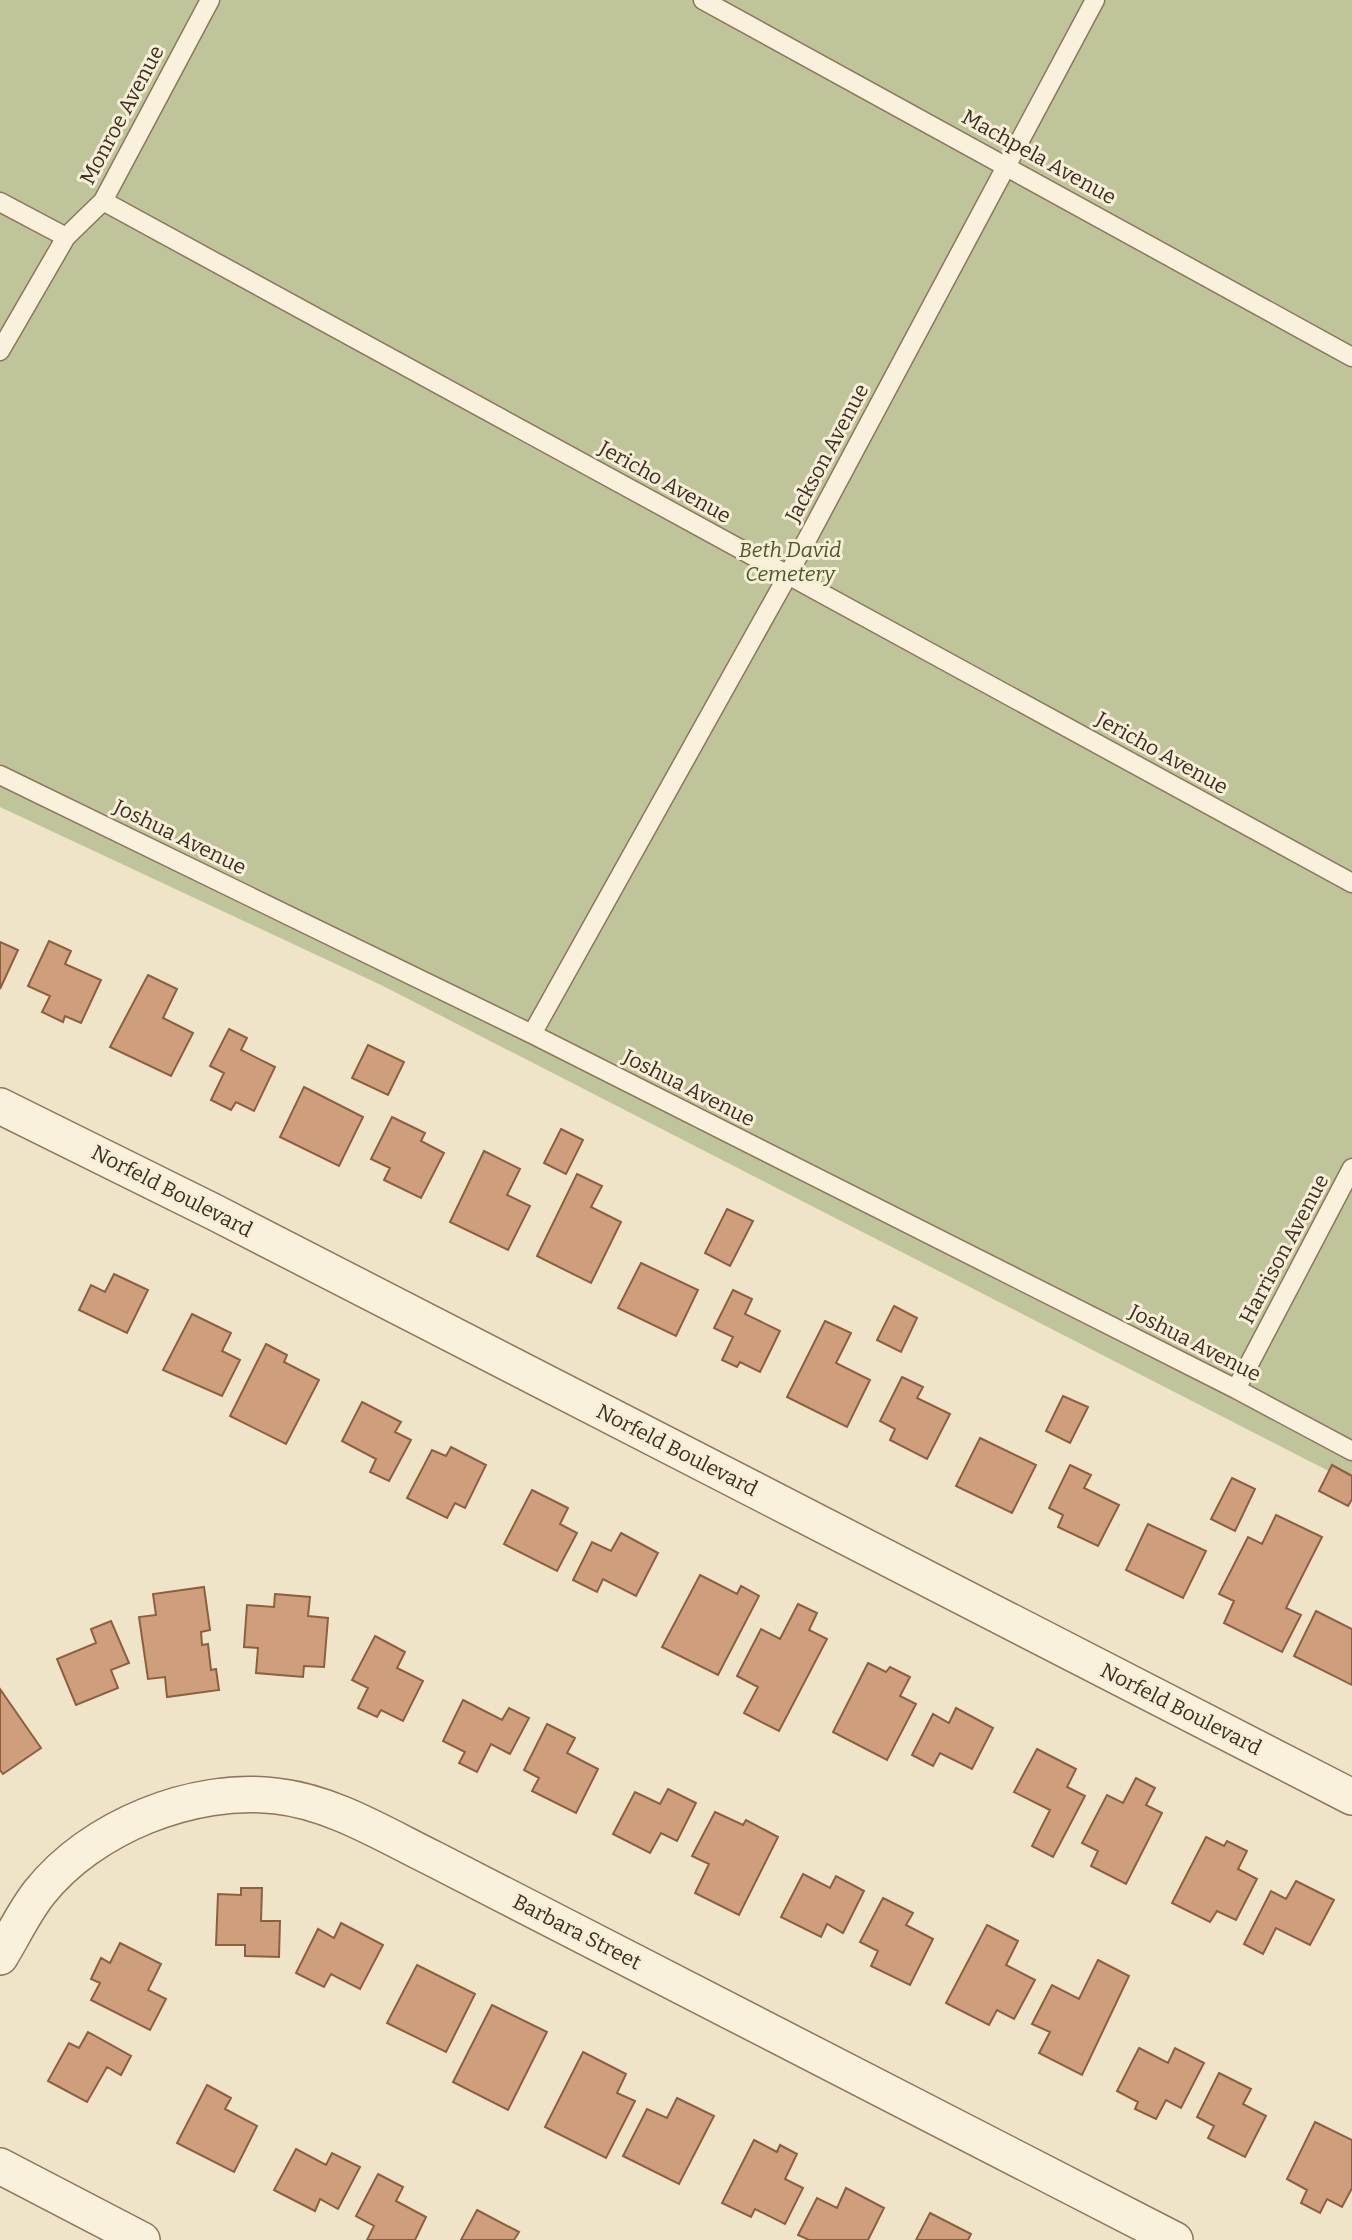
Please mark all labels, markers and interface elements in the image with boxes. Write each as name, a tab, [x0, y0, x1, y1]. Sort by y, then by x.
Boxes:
street label: Monroe Avenue	[74, 41, 170, 189]
street label: Machpela Avenue	[957, 104, 1121, 210]
street label: Jackson Avenue	[779, 379, 874, 528]
street label: Jericho Avenue	[594, 435, 736, 529]
park label: Beth David Cemetery	[739, 537, 841, 587]
street label: Jericho Avenue	[1091, 706, 1233, 800]
street label: Joshua Avenue	[109, 793, 251, 880]
street label: Joshua Avenue	[618, 1043, 759, 1132]
street label: Norfeld Boulevard	[87, 1139, 257, 1243]
street label: Harrison Avenue	[1234, 1170, 1334, 1328]
street label: Joshua Avenue	[1124, 1298, 1265, 1387]
street label: Norfeld Boulevard	[592, 1398, 762, 1502]
street label: Norfeld Boulevard	[1096, 1657, 1266, 1761]
street label: Barbara Street	[508, 1888, 646, 1976]

